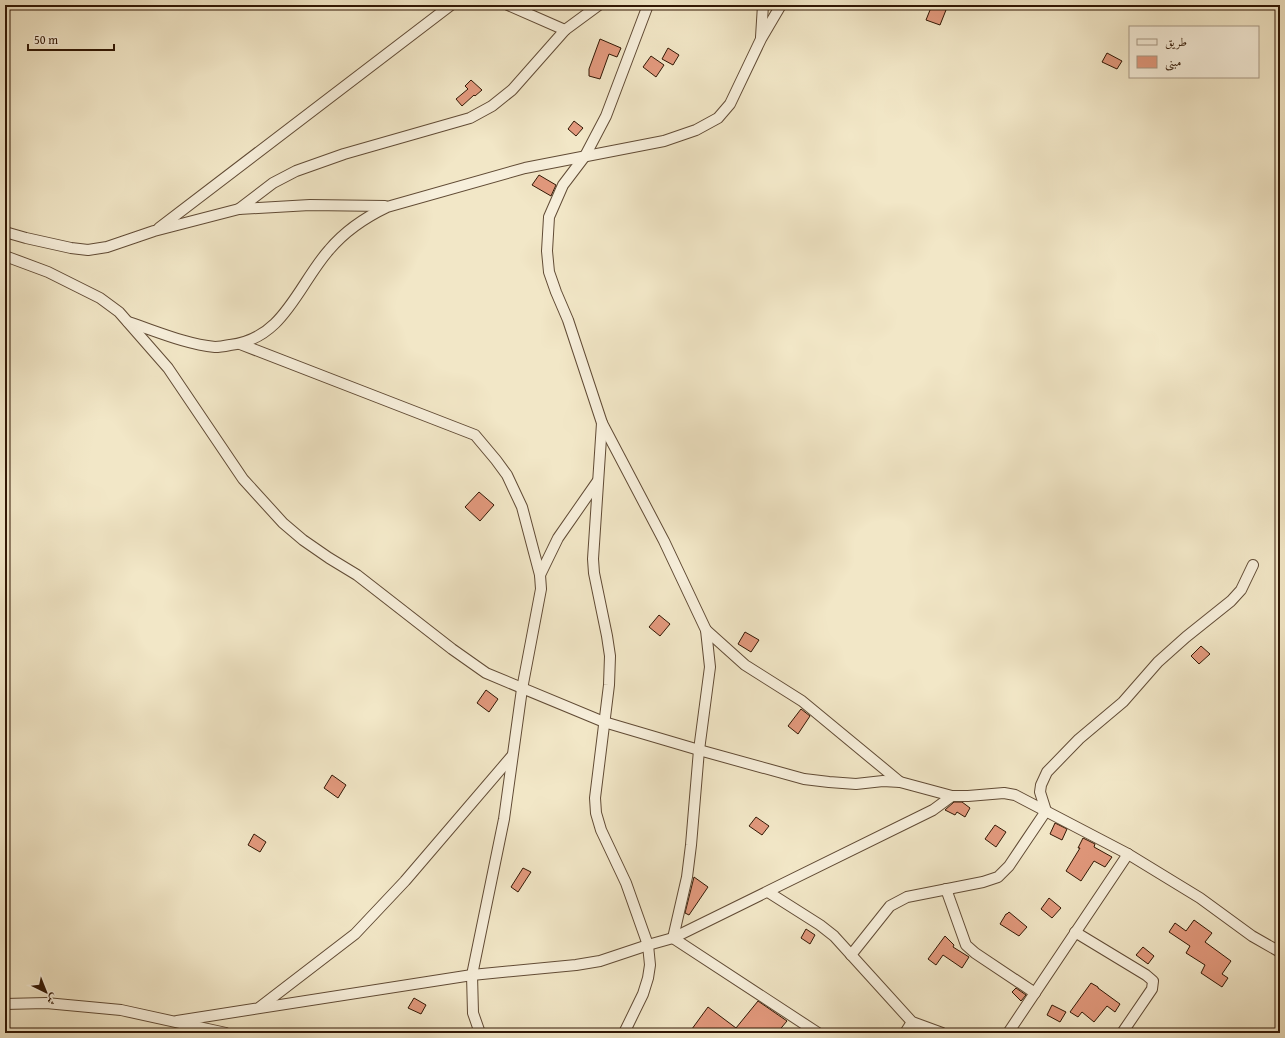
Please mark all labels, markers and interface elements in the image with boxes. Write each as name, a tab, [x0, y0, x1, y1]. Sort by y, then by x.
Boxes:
scale bar	[28, 26, 114, 52]
legend	[1129, 26, 1259, 78]
text: 50 m	[34, 31, 58, 48]
text: طريق	[1165, 33, 1187, 50]
text: مبنى	[1165, 53, 1181, 71]
north arrow	[26, 972, 66, 1012]
text: ش	[43, 990, 62, 1009]

